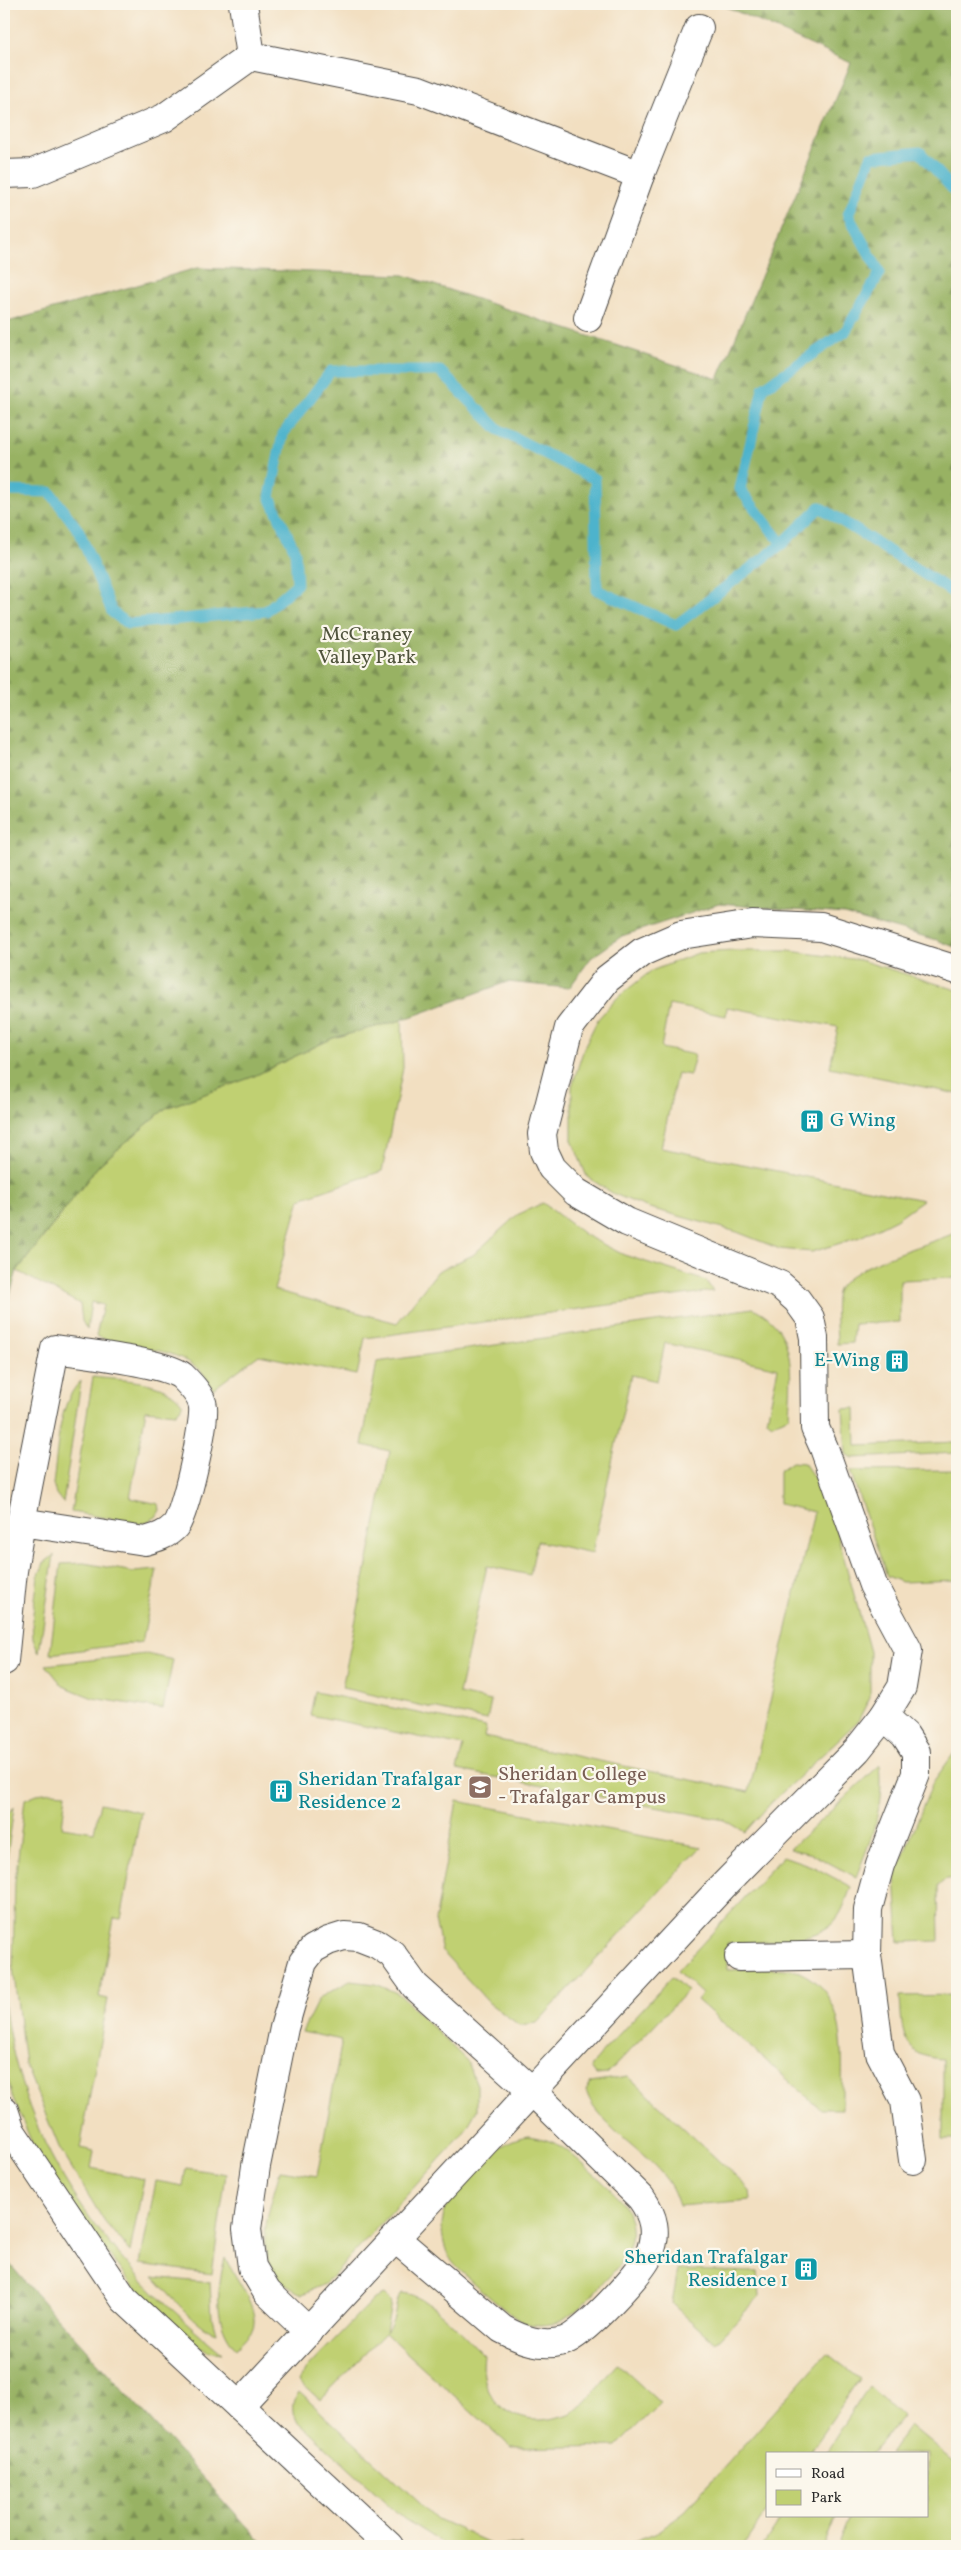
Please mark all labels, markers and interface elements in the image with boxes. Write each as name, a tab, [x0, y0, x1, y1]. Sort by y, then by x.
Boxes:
park label: McCraney Valley Park	[318, 621, 416, 672]
place label: G Wing	[830, 1107, 896, 1135]
building icon: G Wing	[799, 1108, 825, 1134]
place label: E-Wing	[814, 1347, 880, 1375]
building icon: E-Wing	[884, 1348, 910, 1374]
place label: Sheridan College - Trafalgar Campus	[498, 1761, 666, 1812]
place label: Sheridan Trafalgar Residence 2	[298, 1766, 462, 1817]
school or university icon: Sheridan College - Trafalgar Campus	[467, 1774, 493, 1800]
building icon: Sheridan Trafalgar Residence 2	[268, 1778, 294, 1804]
place label: Sheridan Trafalgar Residence 1	[624, 2244, 788, 2295]
building icon: Sheridan Trafalgar Residence 1	[793, 2256, 819, 2282]
legend	[766, 2452, 928, 2518]
text: Road	[811, 2464, 845, 2485]
text: Park	[811, 2488, 842, 2509]

